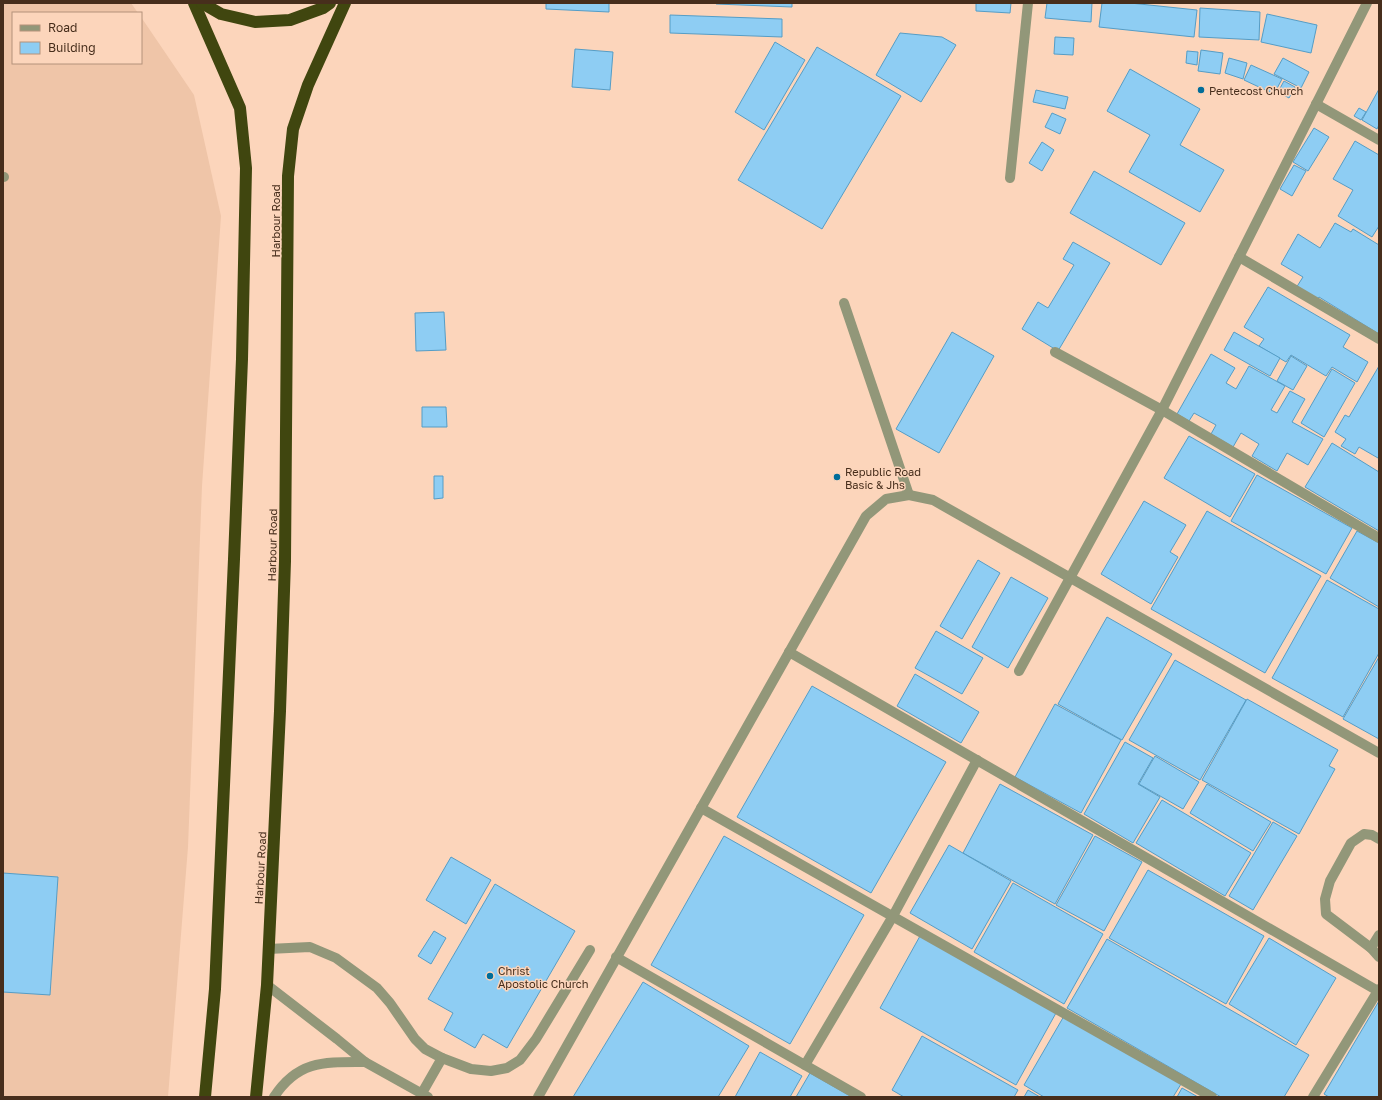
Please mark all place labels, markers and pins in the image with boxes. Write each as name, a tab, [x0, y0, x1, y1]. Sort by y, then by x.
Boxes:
place label: Pentecost Church	[1209, 84, 1303, 97]
marker: Pentecost Church	[1196, 85, 1206, 95]
place label: Republic Road Basic & Jhs	[845, 465, 921, 491]
marker: Republic Road Basic & Jhs	[832, 472, 842, 482]
place label: Christ Apostolic Church	[498, 964, 589, 990]
marker: Christ Apostolic Church	[485, 971, 495, 981]

